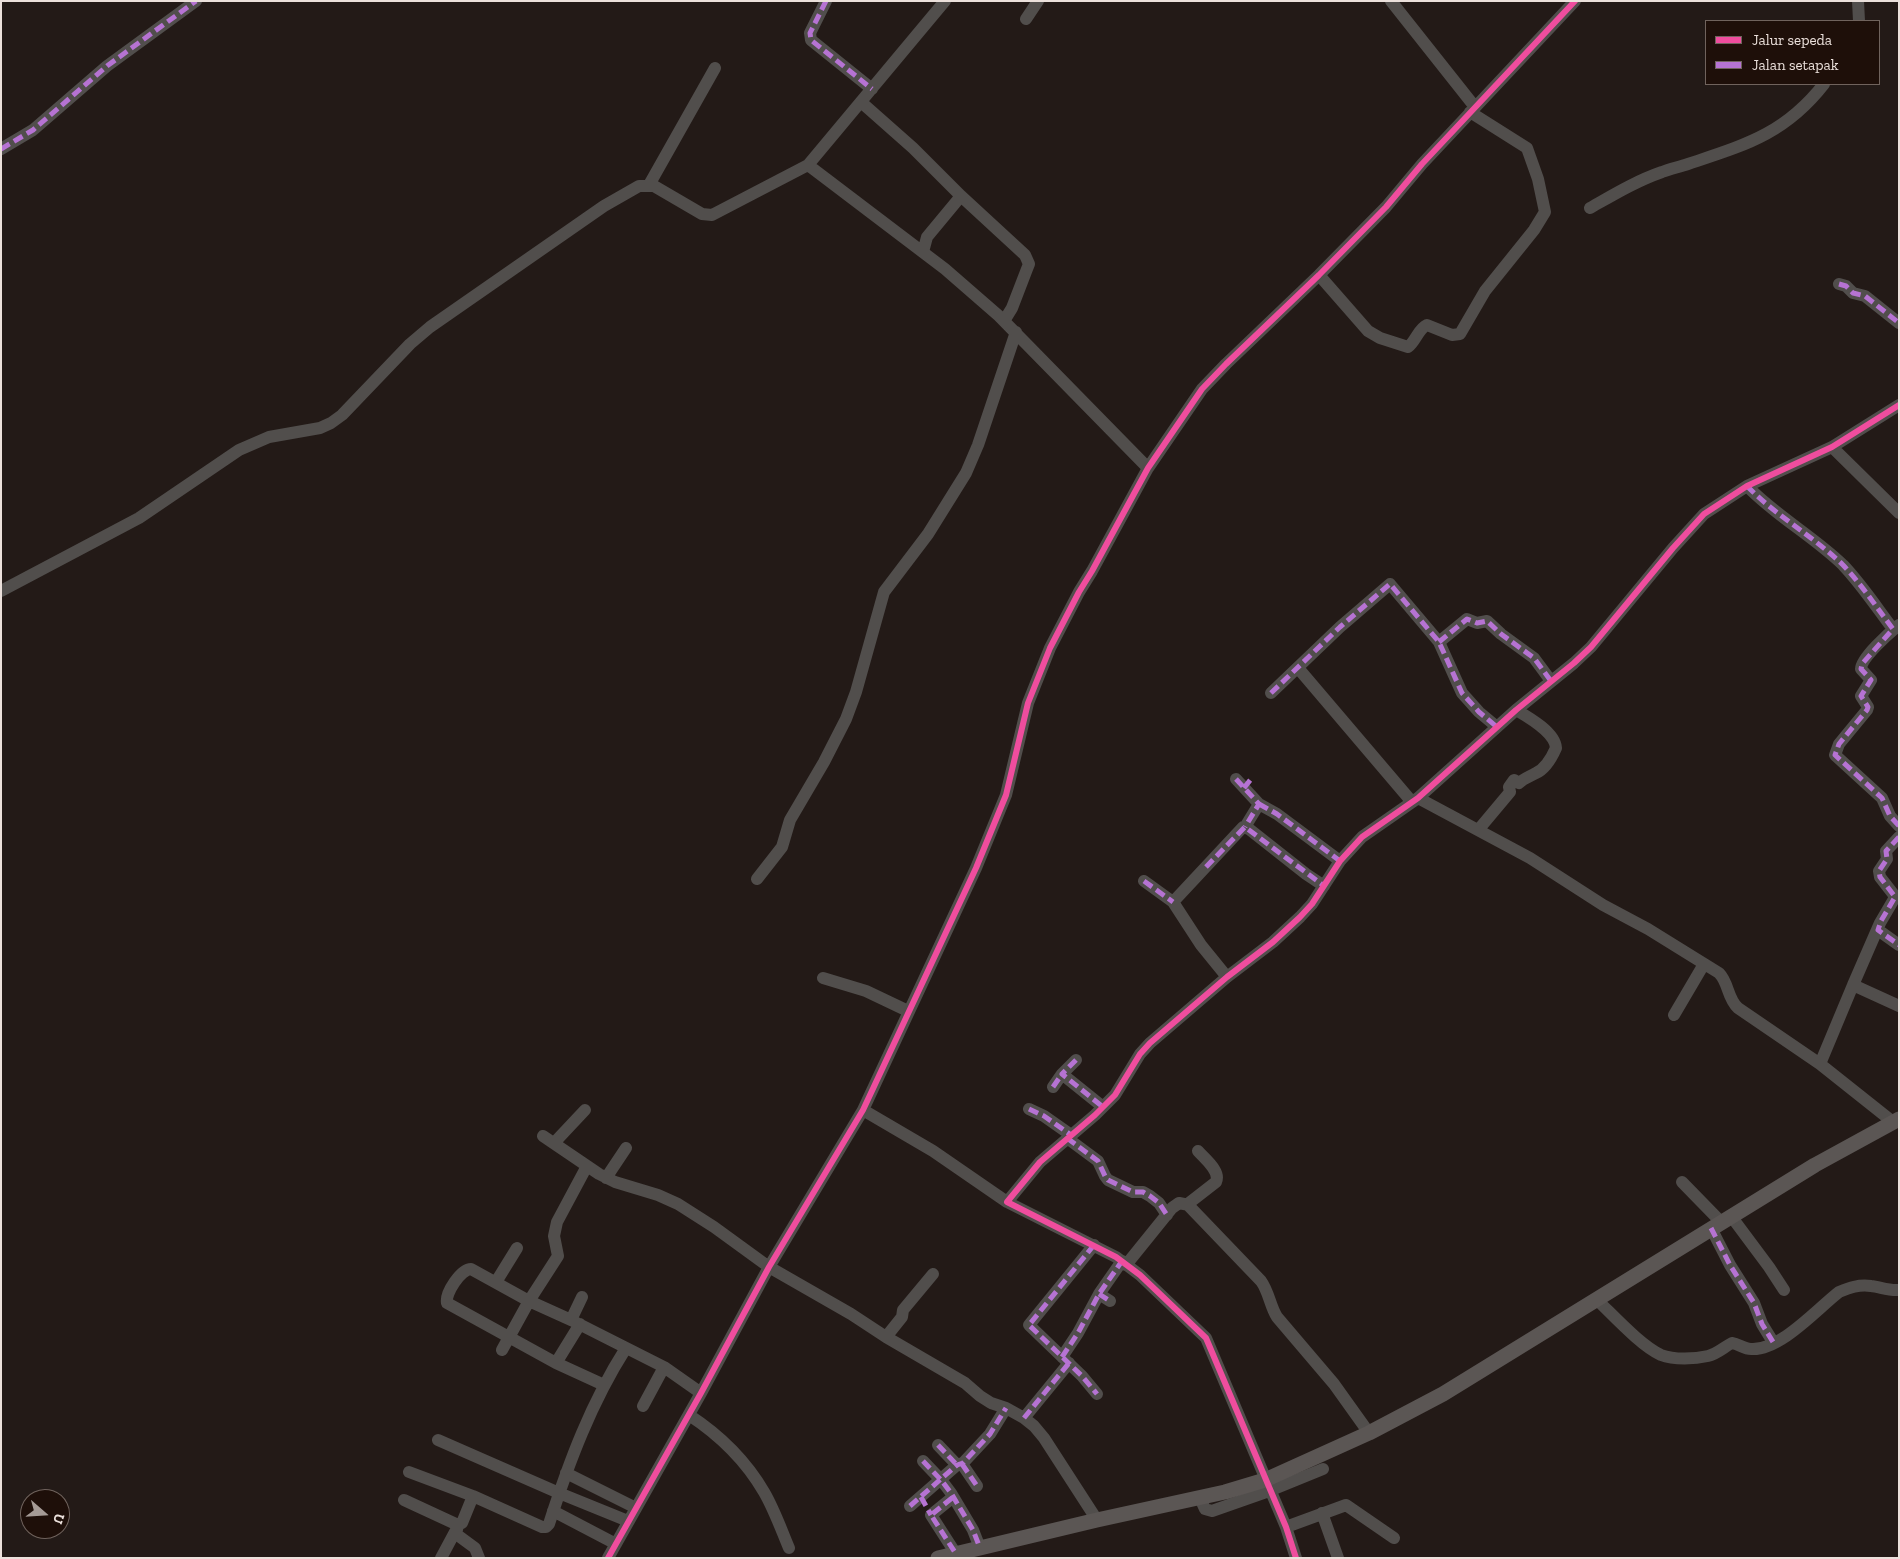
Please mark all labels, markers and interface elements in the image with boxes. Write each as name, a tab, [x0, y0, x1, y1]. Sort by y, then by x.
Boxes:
legend	[1705, 20, 1880, 85]
text: Jalur sepeda	[1752, 31, 1832, 49]
text: Jalan setapak	[1752, 56, 1839, 74]
north arrow	[20, 1489, 70, 1539]
text: U	[49, 1511, 68, 1526]

